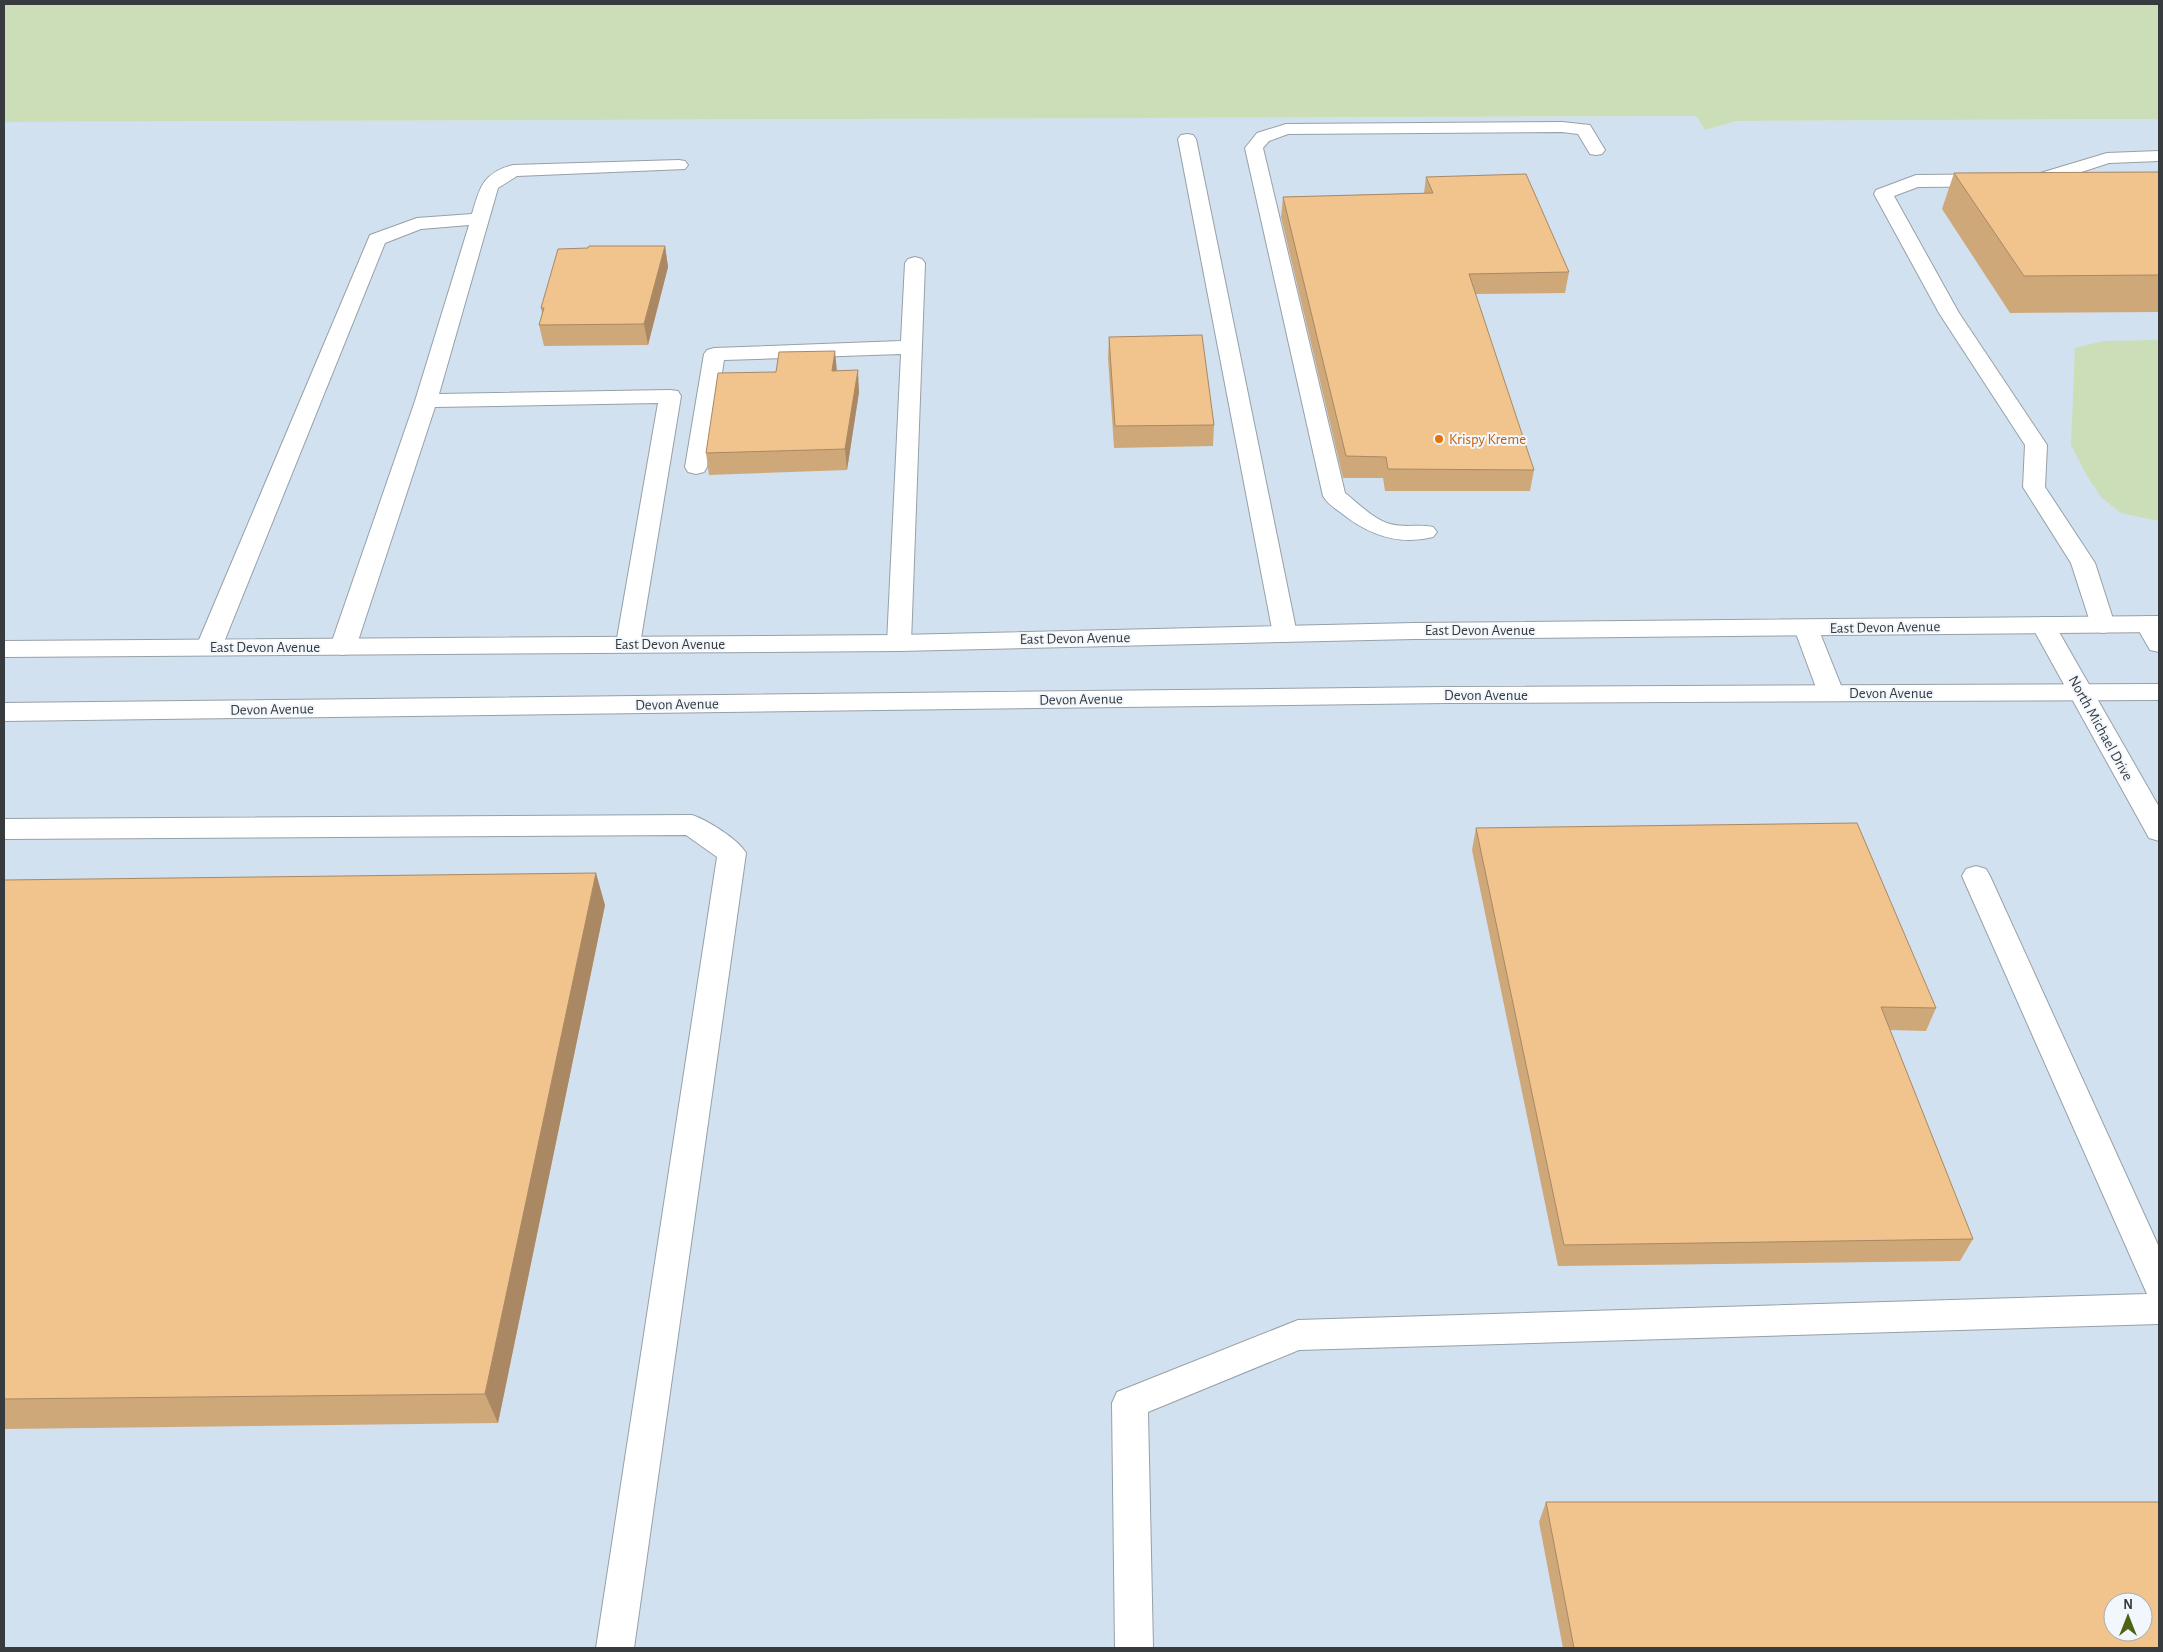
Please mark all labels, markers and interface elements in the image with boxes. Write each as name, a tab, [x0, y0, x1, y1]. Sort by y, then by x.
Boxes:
place label: Krispy Kreme	[1449, 432, 1526, 447]
marker: Krispy Kreme	[1433, 433, 1445, 445]
street label: East Devon Avenue	[1830, 619, 1940, 636]
street label: East Devon Avenue	[1425, 623, 1535, 638]
street label: East Devon Avenue	[1020, 630, 1130, 647]
street label: East Devon Avenue	[615, 637, 725, 652]
street label: East Devon Avenue	[210, 640, 320, 655]
street label: North Michael Drive	[2066, 673, 2136, 783]
street label: Devon Avenue	[1849, 686, 1933, 701]
street label: Devon Avenue	[1444, 688, 1528, 703]
street label: Devon Avenue	[1039, 691, 1123, 708]
street label: Devon Avenue	[635, 696, 719, 713]
street label: Devon Avenue	[230, 701, 314, 718]
north arrow	[2103, 1592, 2153, 1642]
text: N	[2123, 1598, 2133, 1612]

